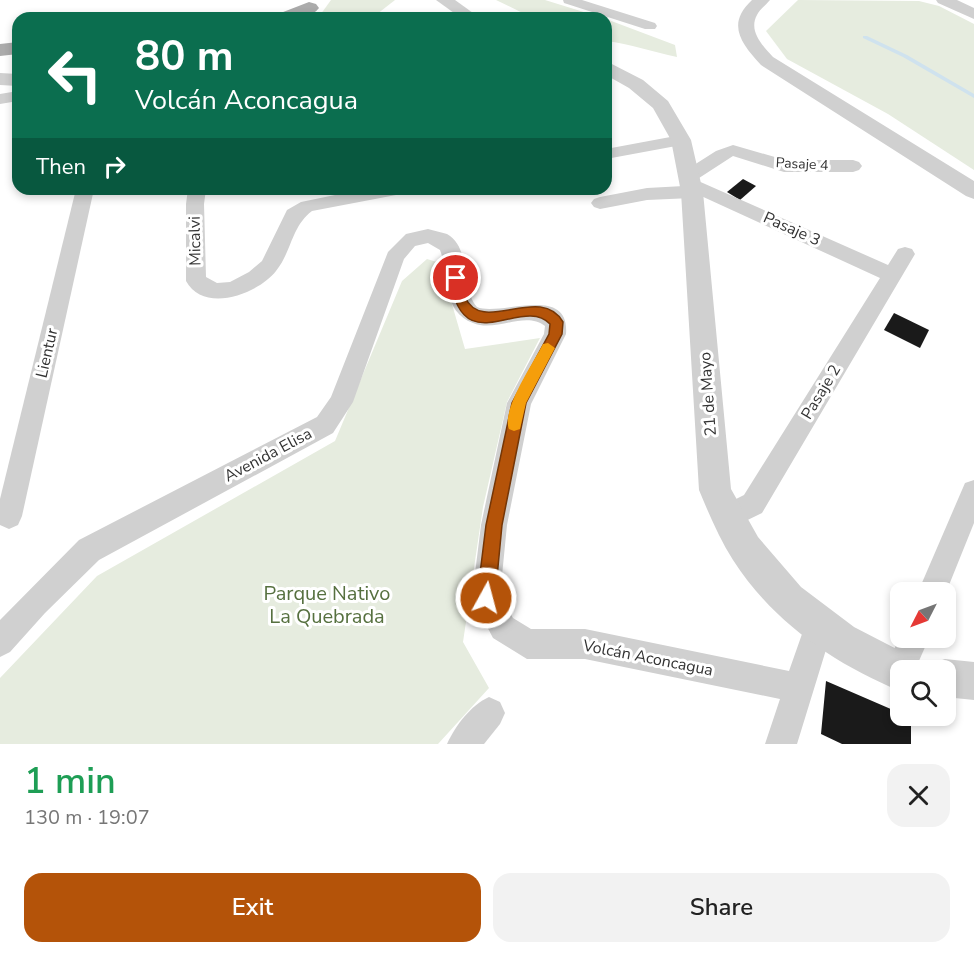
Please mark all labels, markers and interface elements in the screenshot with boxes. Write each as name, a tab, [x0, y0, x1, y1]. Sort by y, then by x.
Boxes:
text: 80 m	[135, 28, 234, 85]
icon: left	[36, 36, 114, 114]
text: Volcán Aconcagua	[135, 82, 358, 119]
icon: right	[98, 150, 131, 183]
text: Then	[36, 152, 86, 182]
street label: Pasaje 4	[775, 153, 829, 175]
street label: Pasaje 3	[760, 207, 824, 251]
street label: Micalvi	[184, 216, 206, 266]
pin	[430, 252, 481, 303]
icon: arrive	[439, 261, 472, 294]
street label: Lientur	[31, 326, 63, 380]
street label: 21 de Mayo	[694, 351, 722, 437]
street label: Pasaje 2	[796, 360, 846, 424]
street label: Avenida Elisa	[220, 423, 316, 487]
position arrow	[454, 566, 518, 630]
park label: Parque Nativo La Quebrada	[264, 580, 390, 630]
north arrow	[890, 582, 956, 648]
map controls	[890, 582, 956, 726]
street label: Volcán Aconcagua	[580, 634, 715, 681]
button: search	[890, 660, 956, 726]
text: 1 min	[24, 757, 116, 806]
button: close	[887, 764, 950, 827]
text: 130 m · 19:07	[24, 804, 150, 831]
button: Exit	[24, 873, 481, 942]
button: Share	[493, 873, 950, 942]

